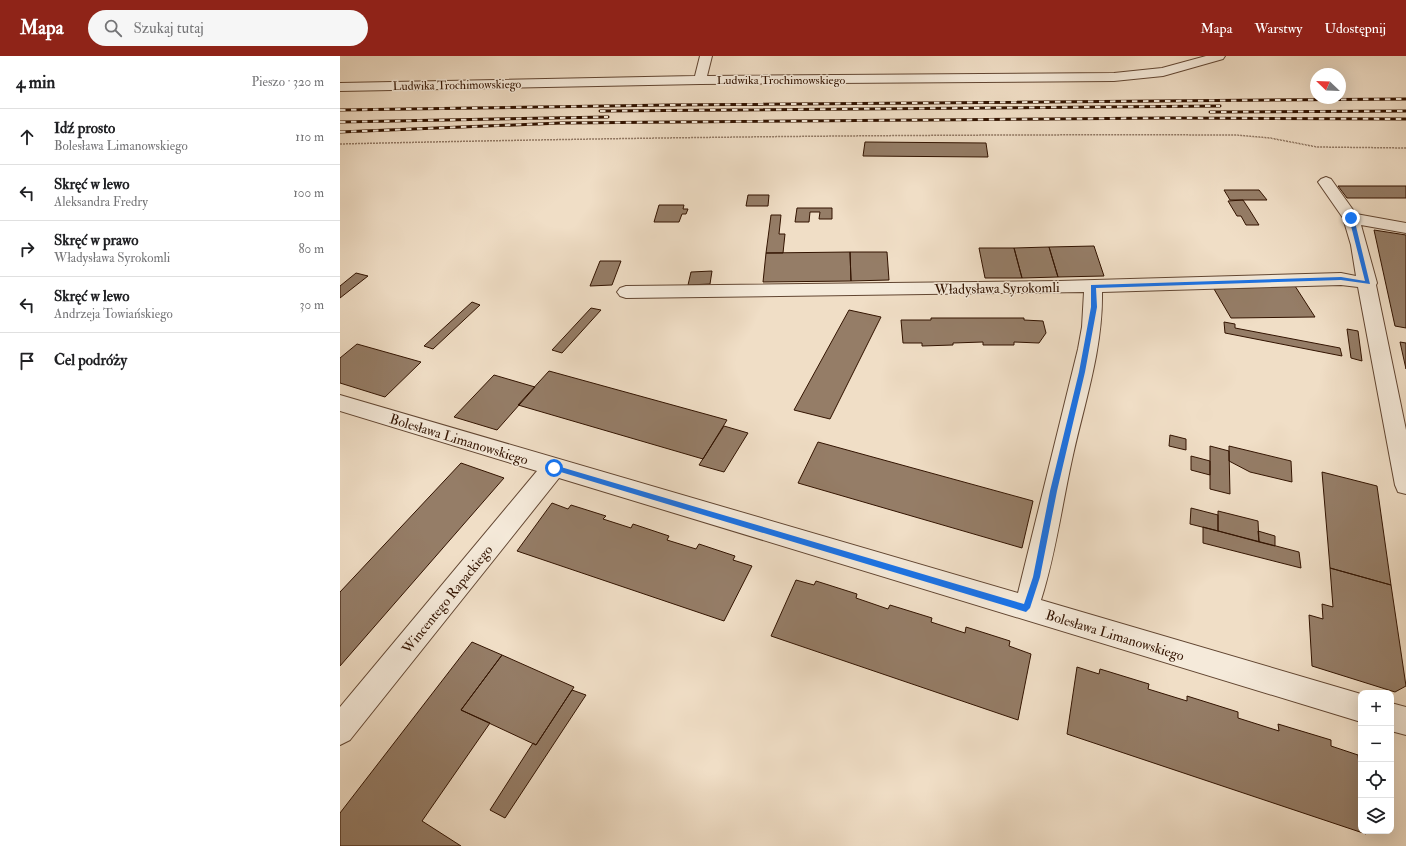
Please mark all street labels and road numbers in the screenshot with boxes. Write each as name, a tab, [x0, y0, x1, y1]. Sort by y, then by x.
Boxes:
street label: Ludwika Trochimowskiego	[717, 73, 846, 88]
street label: Ludwika Trochimowskiego	[393, 77, 522, 94]
street label: Władysława Syrokomli	[933, 279, 1060, 299]
street label: Bolesława Limanowskiego	[387, 410, 530, 469]
street label: Wincentego Rapackiego	[398, 541, 497, 658]
street label: Bolesława Limanowskiego	[1043, 606, 1186, 665]

